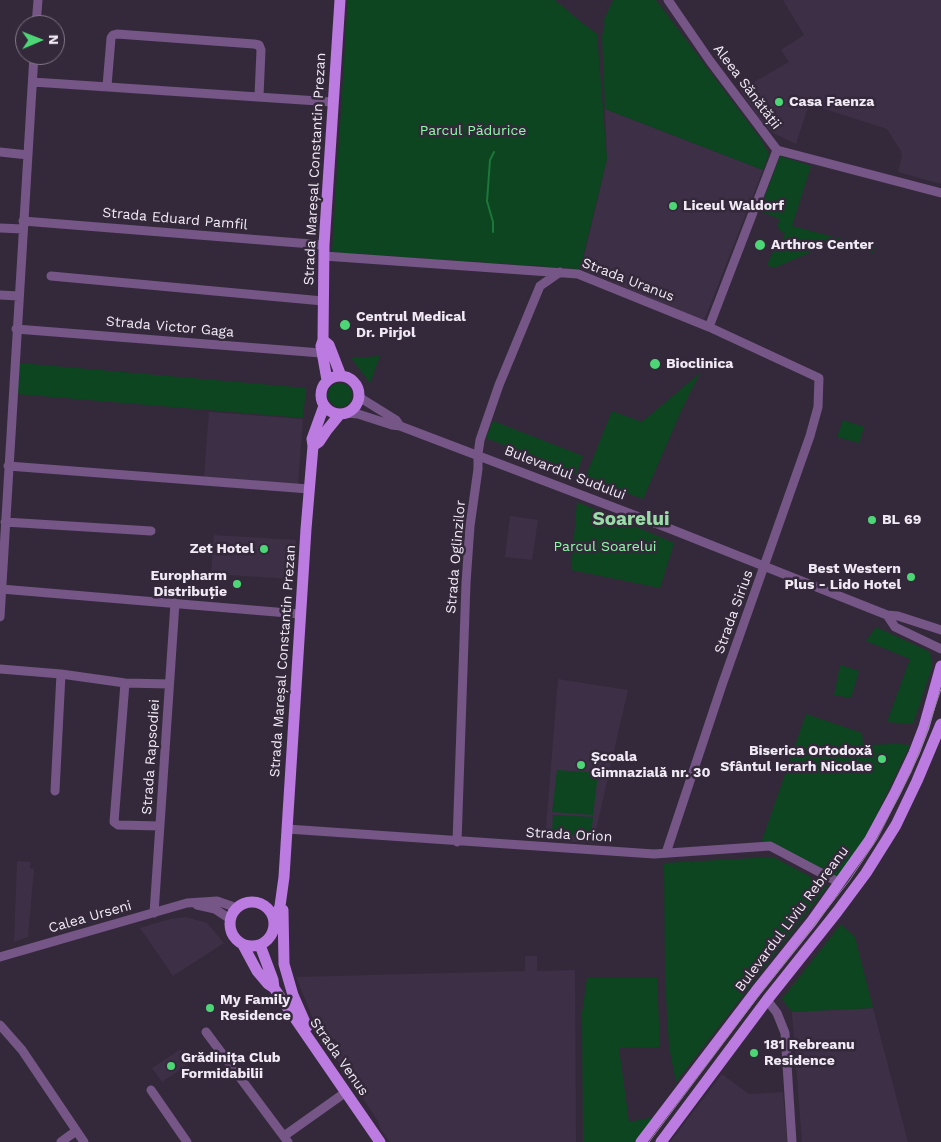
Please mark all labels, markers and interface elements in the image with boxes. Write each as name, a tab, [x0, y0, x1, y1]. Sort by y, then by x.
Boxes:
north arrow	[15, 15, 65, 65]
text: N	[46, 34, 62, 45]
street label: Aleea Sănătății	[710, 41, 784, 133]
street label: Strada Mareșal Constantin Prezan	[301, 52, 329, 286]
place label: Casa Faenza	[789, 94, 874, 110]
marker: Casa Faenza	[773, 96, 785, 108]
park label: Parcul Pădurice	[420, 123, 526, 139]
place label: Liceul Waldorf	[683, 198, 784, 214]
marker: Liceul Waldorf	[667, 200, 679, 212]
street label: Strada Eduard Pamfil	[102, 204, 248, 234]
place label: Arthros Center	[771, 237, 874, 253]
marker: Arthros Center	[753, 238, 767, 252]
street label: Strada Uranus	[579, 255, 677, 305]
place label: Centrul Medical Dr. Pirjol	[356, 309, 466, 342]
street label: Strada Victor Gaga	[105, 313, 235, 341]
marker: Centrul Medical Dr. Pirjol	[338, 318, 352, 332]
place label: Bioclinica	[666, 356, 733, 372]
marker: Bioclinica	[648, 357, 662, 371]
street label: Bulevardul Sudului	[502, 442, 628, 504]
street label: Strada Oglinzilor	[443, 500, 469, 614]
district label: Soarelui	[592, 508, 670, 530]
place label: BL 69	[882, 512, 921, 528]
marker: BL 69	[866, 514, 878, 526]
park label: Parcul Soarelui	[554, 539, 656, 555]
place label: Zet Hotel	[190, 541, 254, 557]
marker: Zet Hotel	[258, 543, 270, 555]
street label: Strada Mareșal Constantin Prezan	[266, 544, 300, 778]
place label: Best Western Plus - Lido Hotel	[784, 561, 901, 594]
place label: Europharm Distribuție	[151, 568, 227, 600]
street label: Strada Sirius	[711, 568, 757, 656]
marker: Best Western Plus - Lido Hotel	[905, 571, 917, 583]
marker: Europharm Distribuție	[231, 578, 243, 590]
street label: Strada Rapsodiei	[139, 699, 163, 815]
place label: Biserica Ortodoxă Sfântul Ierarh Nicolae	[720, 743, 872, 776]
place label: Școala Gimnazială nr. 30	[591, 749, 710, 782]
marker: Biserica Ortodoxă Sfântul Ierarh Nicolae	[876, 753, 888, 765]
marker: Școala Gimnazială nr. 30	[575, 759, 587, 771]
street label: Strada Orion	[525, 824, 613, 846]
street label: Bulevardul Liviu Rebreanu	[732, 843, 852, 995]
street label: Calea Urseni	[46, 897, 134, 937]
place label: My Family Residence	[220, 992, 291, 1024]
marker: My Family Residence	[204, 1002, 216, 1014]
street label: Strada Venus	[306, 1015, 372, 1099]
place label: 181 Rebreanu Residence	[764, 1037, 855, 1070]
marker: 181 Rebreanu Residence	[748, 1047, 760, 1059]
place label: Grădinița Club Formidabilii	[181, 1050, 281, 1082]
marker: Grădinița Club Formidabilii	[165, 1060, 177, 1072]

